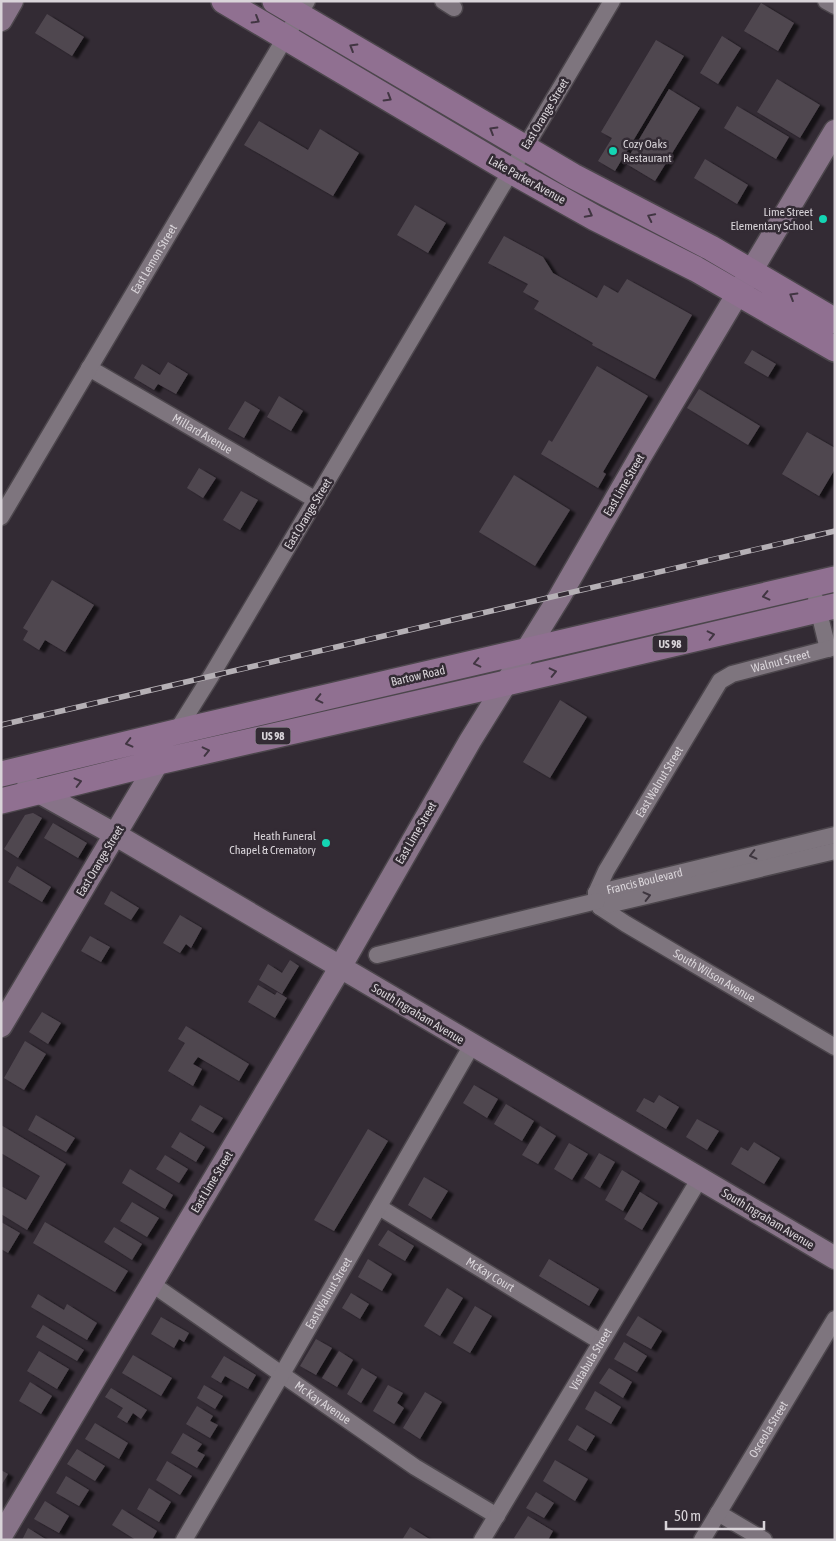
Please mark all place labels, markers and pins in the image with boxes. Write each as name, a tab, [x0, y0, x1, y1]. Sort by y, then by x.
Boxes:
place label: Cozy Oaks Restaurant	[623, 137, 672, 165]
marker: Cozy Oaks Restaurant	[607, 145, 619, 157]
place label: Lime Street Elementary School	[731, 205, 814, 233]
marker: Lime Street Elementary School	[817, 213, 829, 225]
place label: Heath Funeral Chapel & Crematory	[229, 829, 317, 857]
marker: Heath Funeral Chapel & Crematory	[320, 837, 332, 849]

